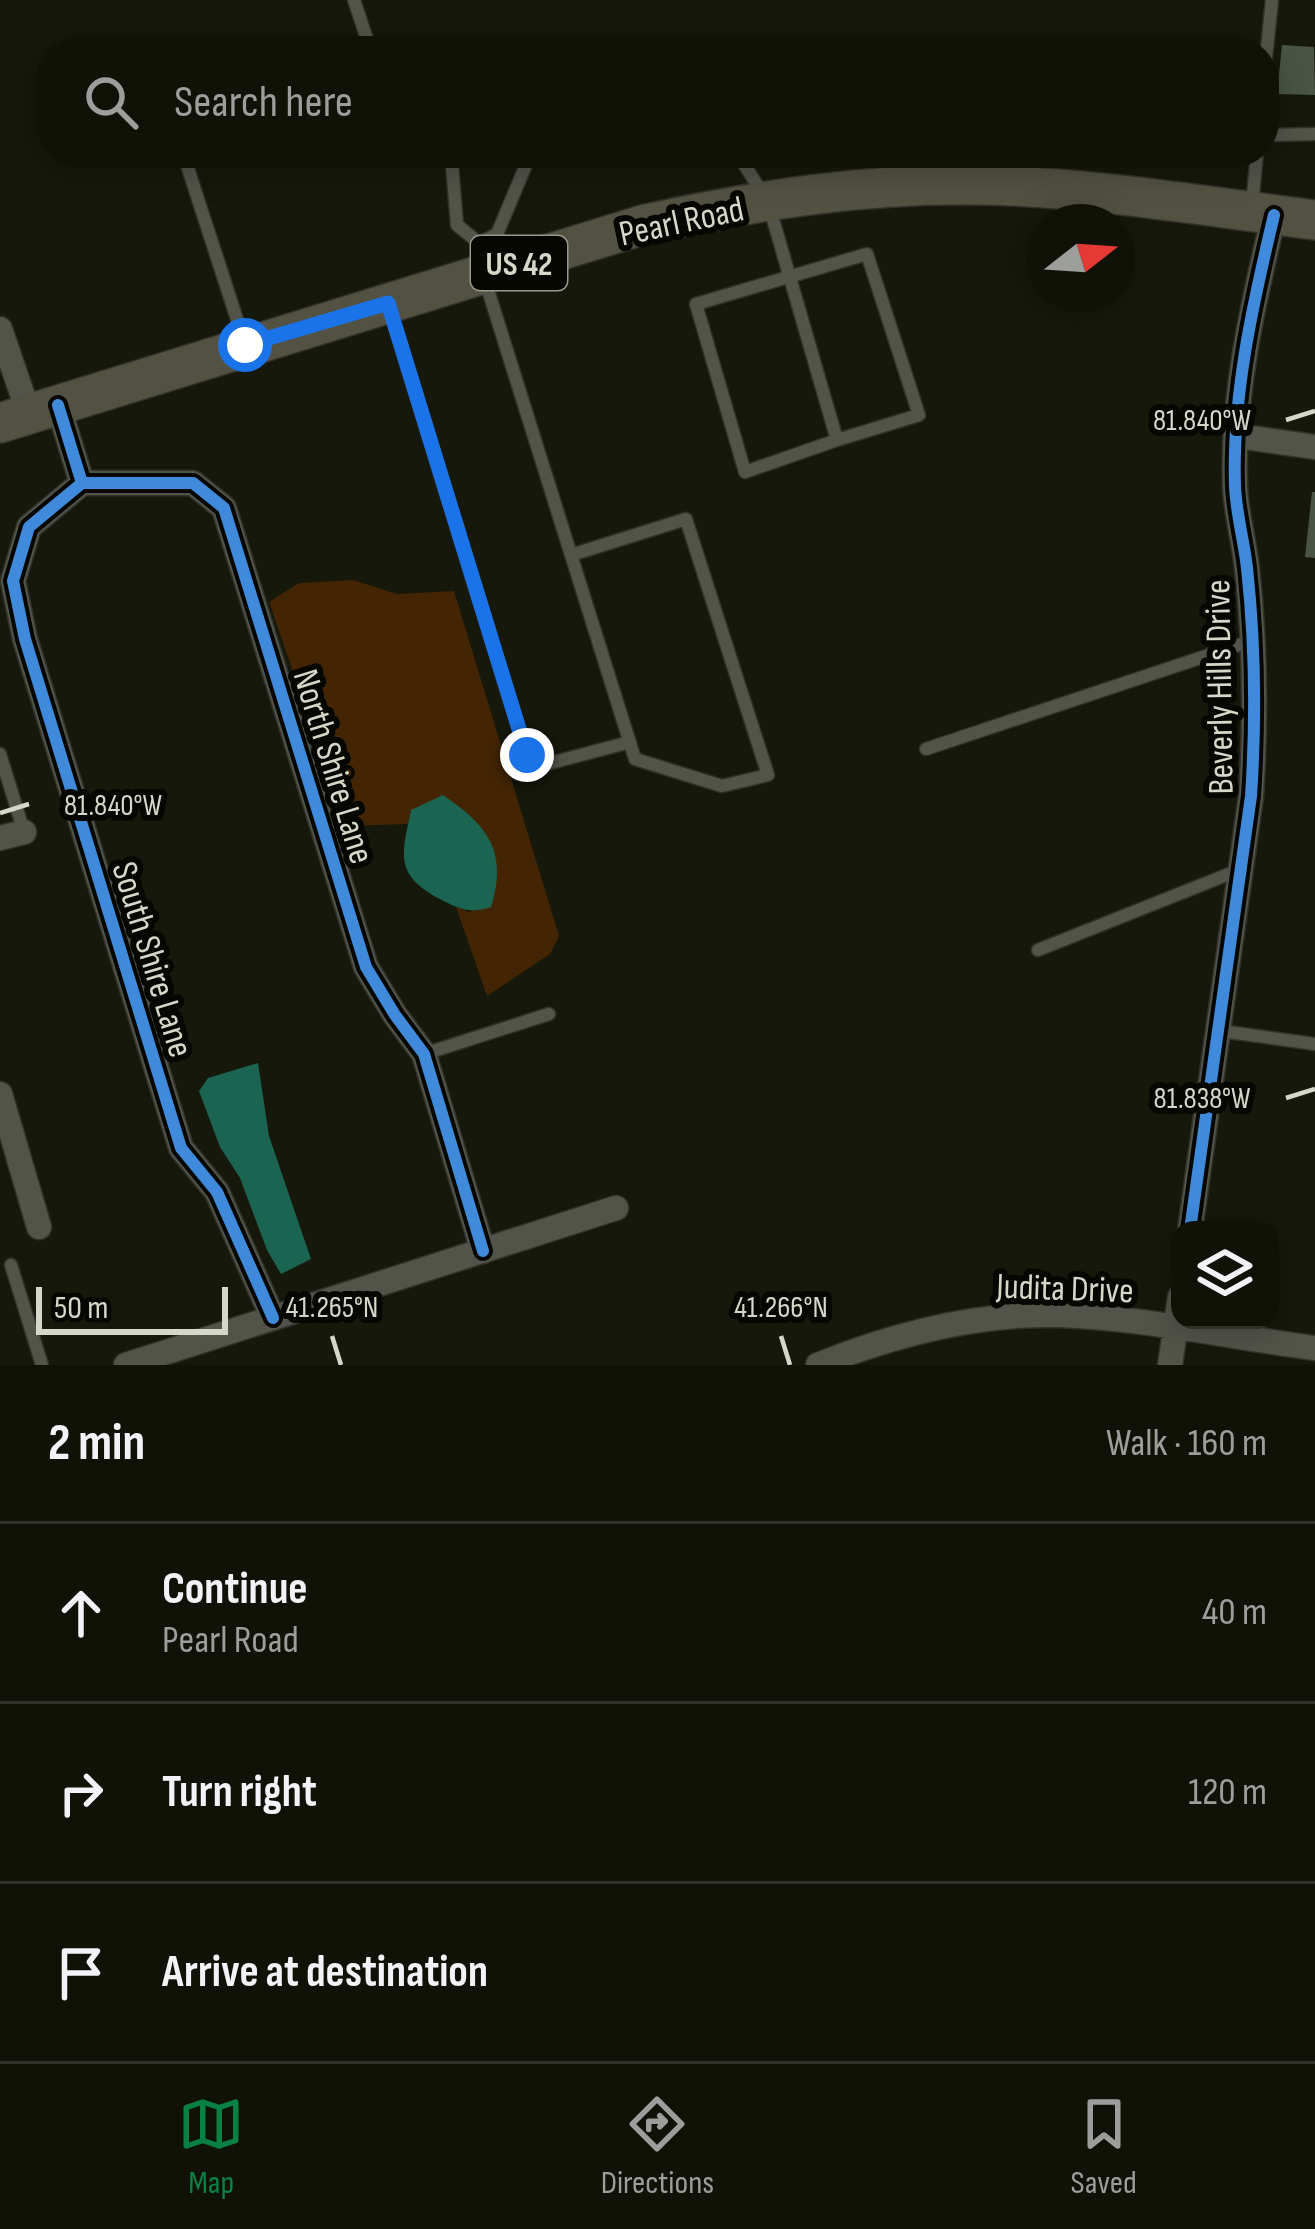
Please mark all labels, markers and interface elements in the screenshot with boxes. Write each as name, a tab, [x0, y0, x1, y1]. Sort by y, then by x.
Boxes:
search box	[36, 36, 1279, 168]
icon: search	[78, 69, 144, 135]
text: Search here	[174, 75, 353, 130]
street label: Pearl Road	[615, 188, 748, 257]
north arrow	[1027, 204, 1135, 312]
road number: US 42	[471, 236, 567, 290]
route start	[218, 318, 272, 372]
text: 81.840°W	[1153, 403, 1252, 439]
street label: Beverly Hills Drive	[1197, 579, 1244, 795]
street label: North Shire Lane	[283, 664, 383, 869]
route end	[500, 728, 554, 782]
text: 81.840°W	[64, 788, 163, 824]
street label: South Shire Lane	[102, 857, 202, 1063]
text: 81.838°W	[1154, 1081, 1251, 1117]
map controls	[1171, 1221, 1279, 1329]
button: layers	[1171, 1221, 1279, 1329]
street label: Judita Drive	[995, 1266, 1134, 1313]
scale bar	[36, 1281, 228, 1334]
text: 50 m	[54, 1288, 108, 1328]
text: 41.265°N	[286, 1290, 378, 1326]
text: 41.266°N	[734, 1290, 828, 1326]
text: 2 min	[48, 1413, 145, 1474]
text: Walk · 160 m	[1106, 1420, 1267, 1467]
text: Continue	[162, 1562, 308, 1617]
icon: ahead	[48, 1580, 114, 1646]
text: 40 m	[1202, 1589, 1267, 1636]
text: Pearl Road	[162, 1617, 299, 1664]
icon: right	[48, 1760, 114, 1826]
text: Turn right	[162, 1765, 317, 1820]
text: 120 m	[1188, 1769, 1267, 1816]
icon: arrive	[48, 1940, 114, 2006]
text: Arrive at destination	[162, 1945, 488, 2000]
tab: Map	[178, 2091, 244, 2203]
tab: Directions	[601, 2091, 714, 2203]
tab: Saved	[1071, 2091, 1137, 2203]

